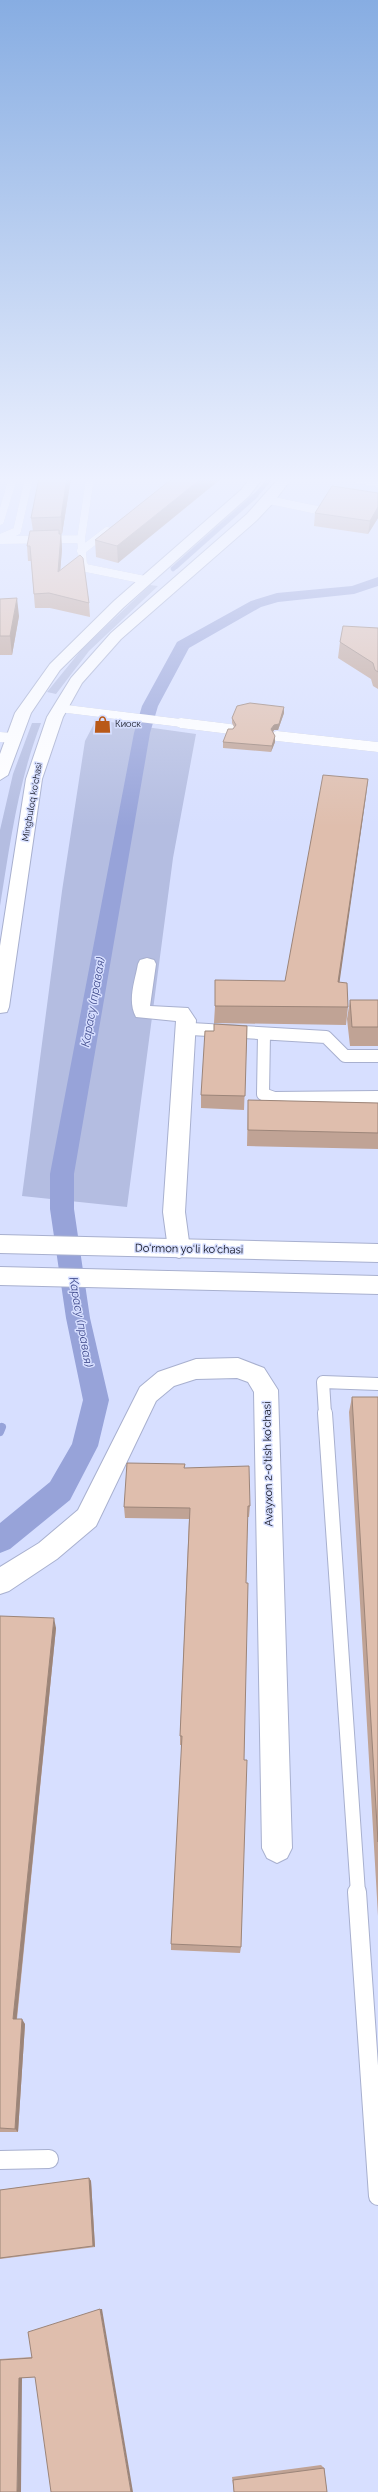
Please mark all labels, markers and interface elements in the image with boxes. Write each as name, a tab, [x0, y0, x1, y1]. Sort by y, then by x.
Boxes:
shop icon: Киоск	[92, 714, 112, 734]
place label: Киоск	[115, 719, 141, 729]
street label: Mingbuloq ko'chasi	[20, 762, 44, 842]
water label: Карасу (правая)	[78, 956, 108, 1048]
street label: Do‘rmon yo‘li ko‘chasi	[135, 1242, 243, 1256]
water label: Карасу (правая)	[66, 1276, 96, 1368]
street label: Avayxon 2-o'tish ko'chasi	[260, 1401, 276, 1527]

